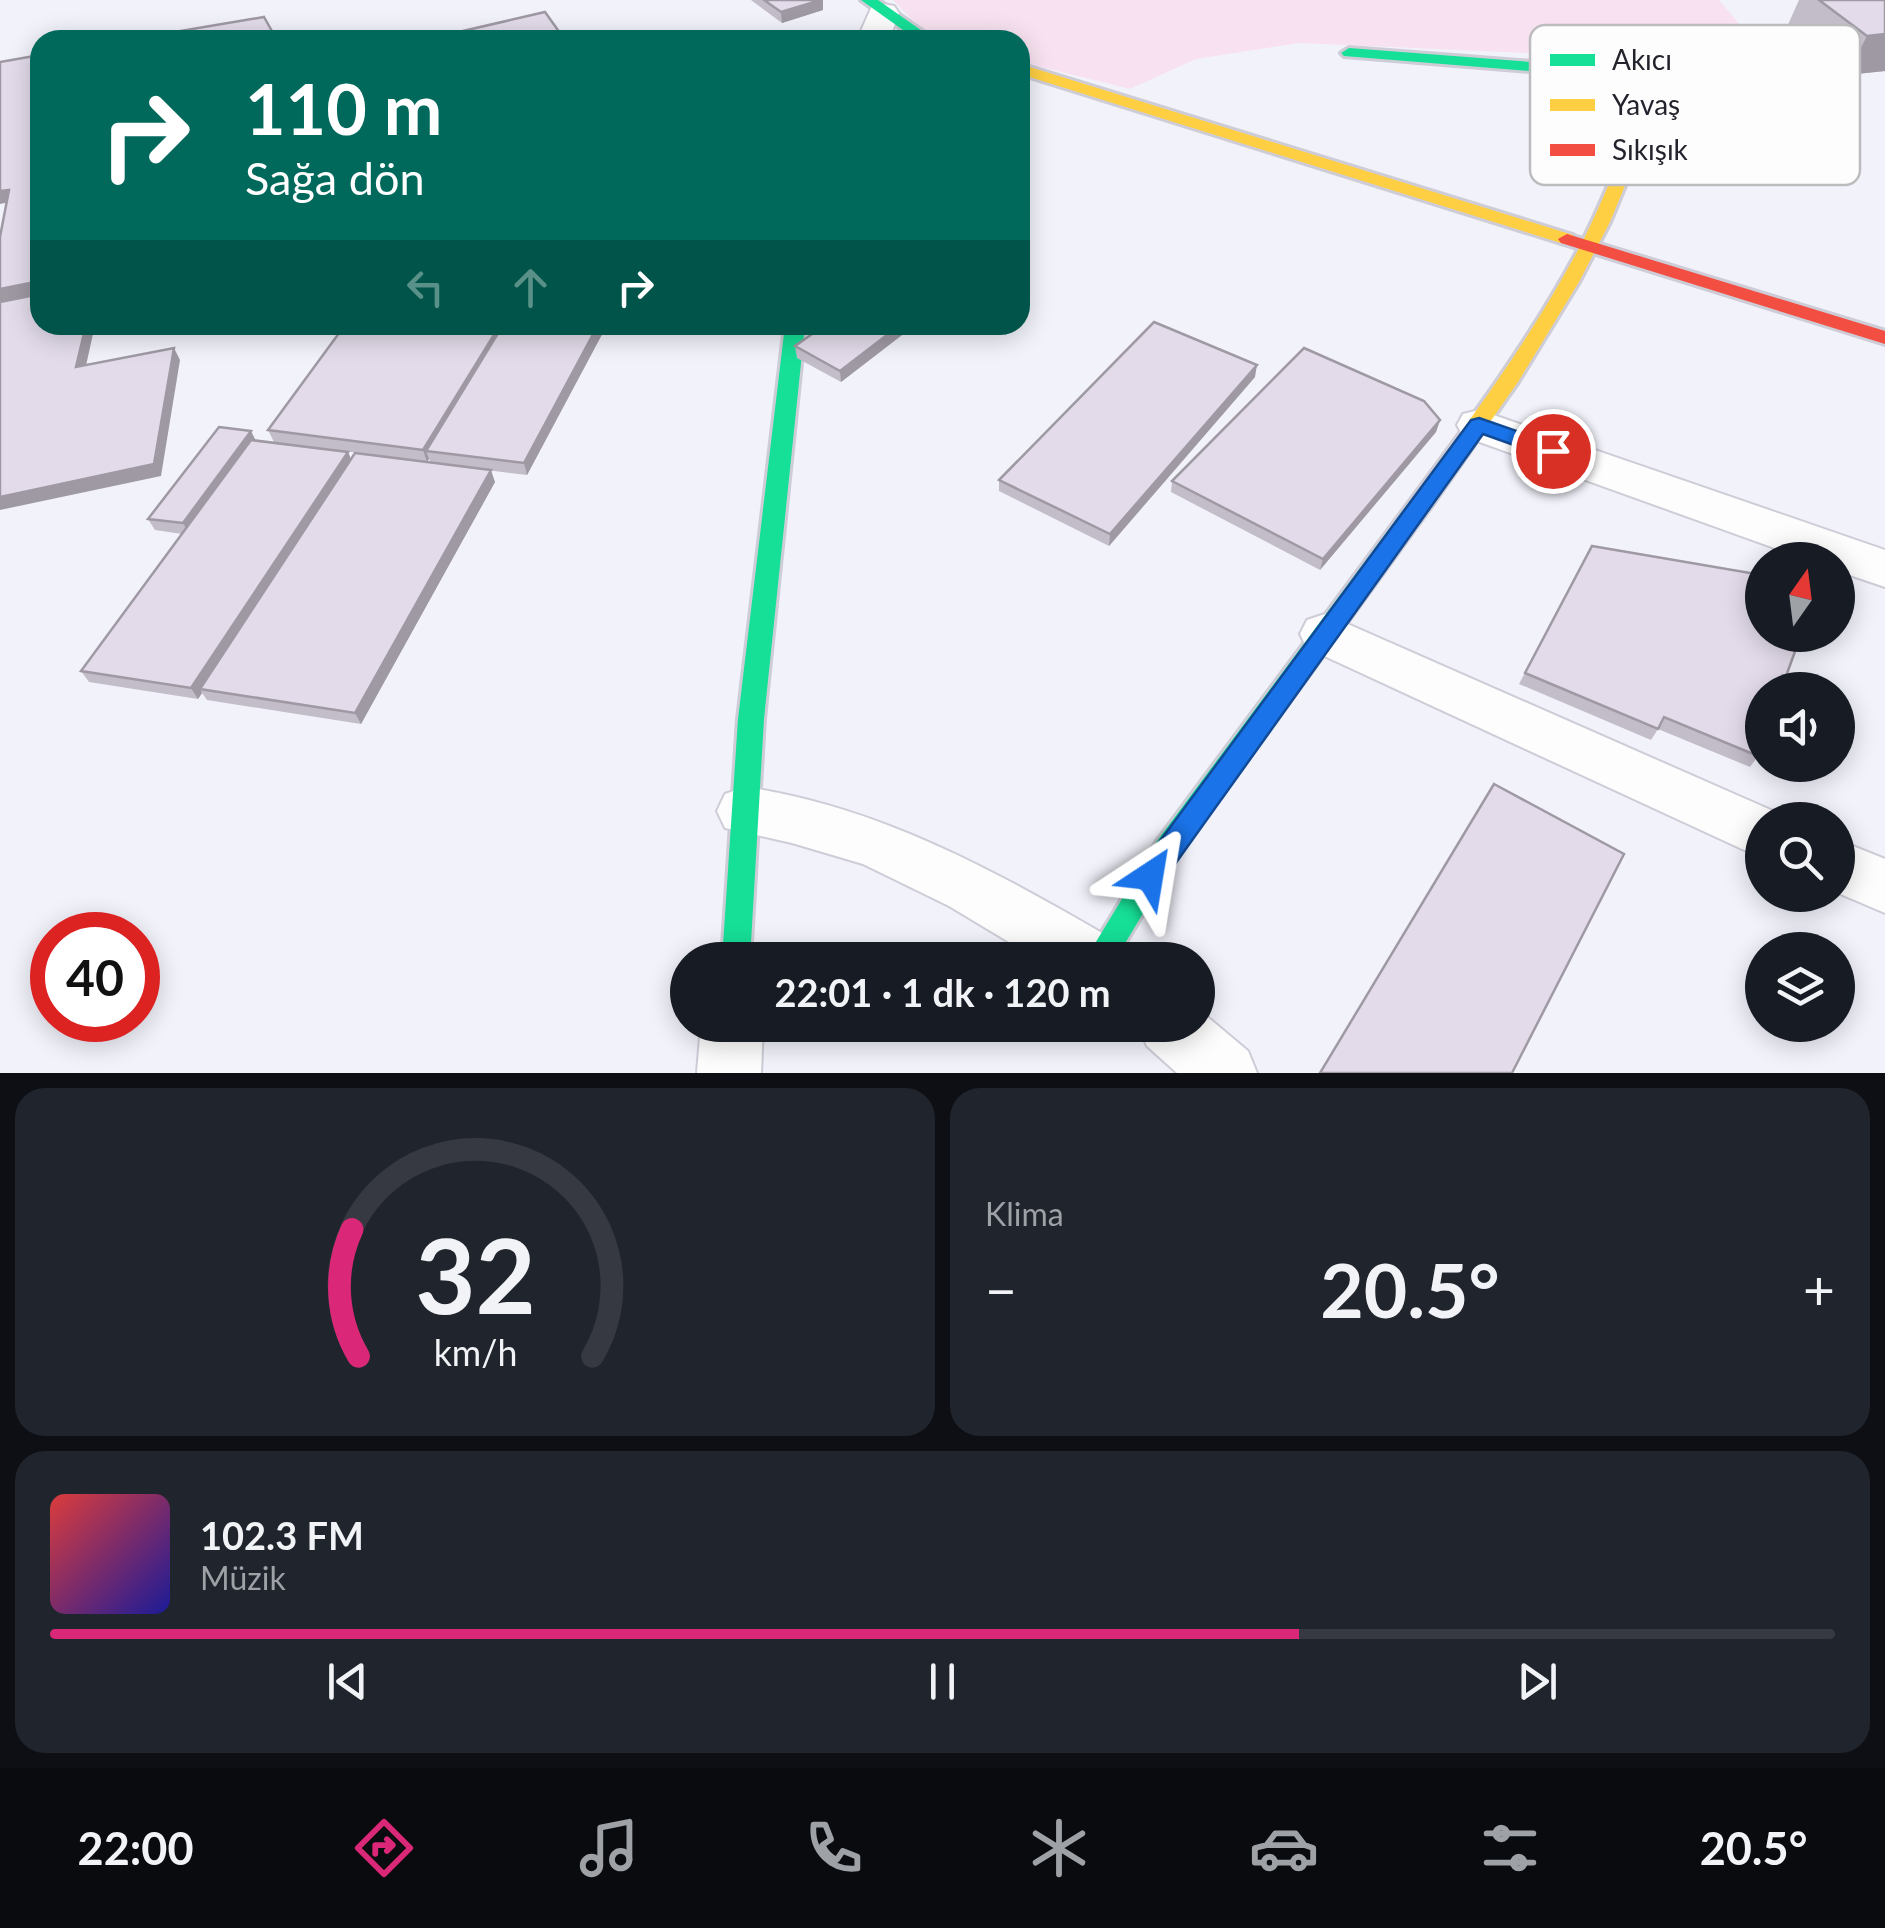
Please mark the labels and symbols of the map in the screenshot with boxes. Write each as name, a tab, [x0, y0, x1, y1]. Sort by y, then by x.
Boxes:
legend	[1530, 25, 1860, 185]
text: Akıcı	[1612, 42, 1672, 76]
text: Yavaş	[1612, 87, 1680, 121]
text: Sıkışık	[1612, 132, 1689, 166]
pin	[1511, 409, 1596, 494]
north arrow	[1745, 542, 1855, 652]
position arrow	[1098, 824, 1202, 928]
speed limit sign: 40	[30, 912, 160, 1042]

